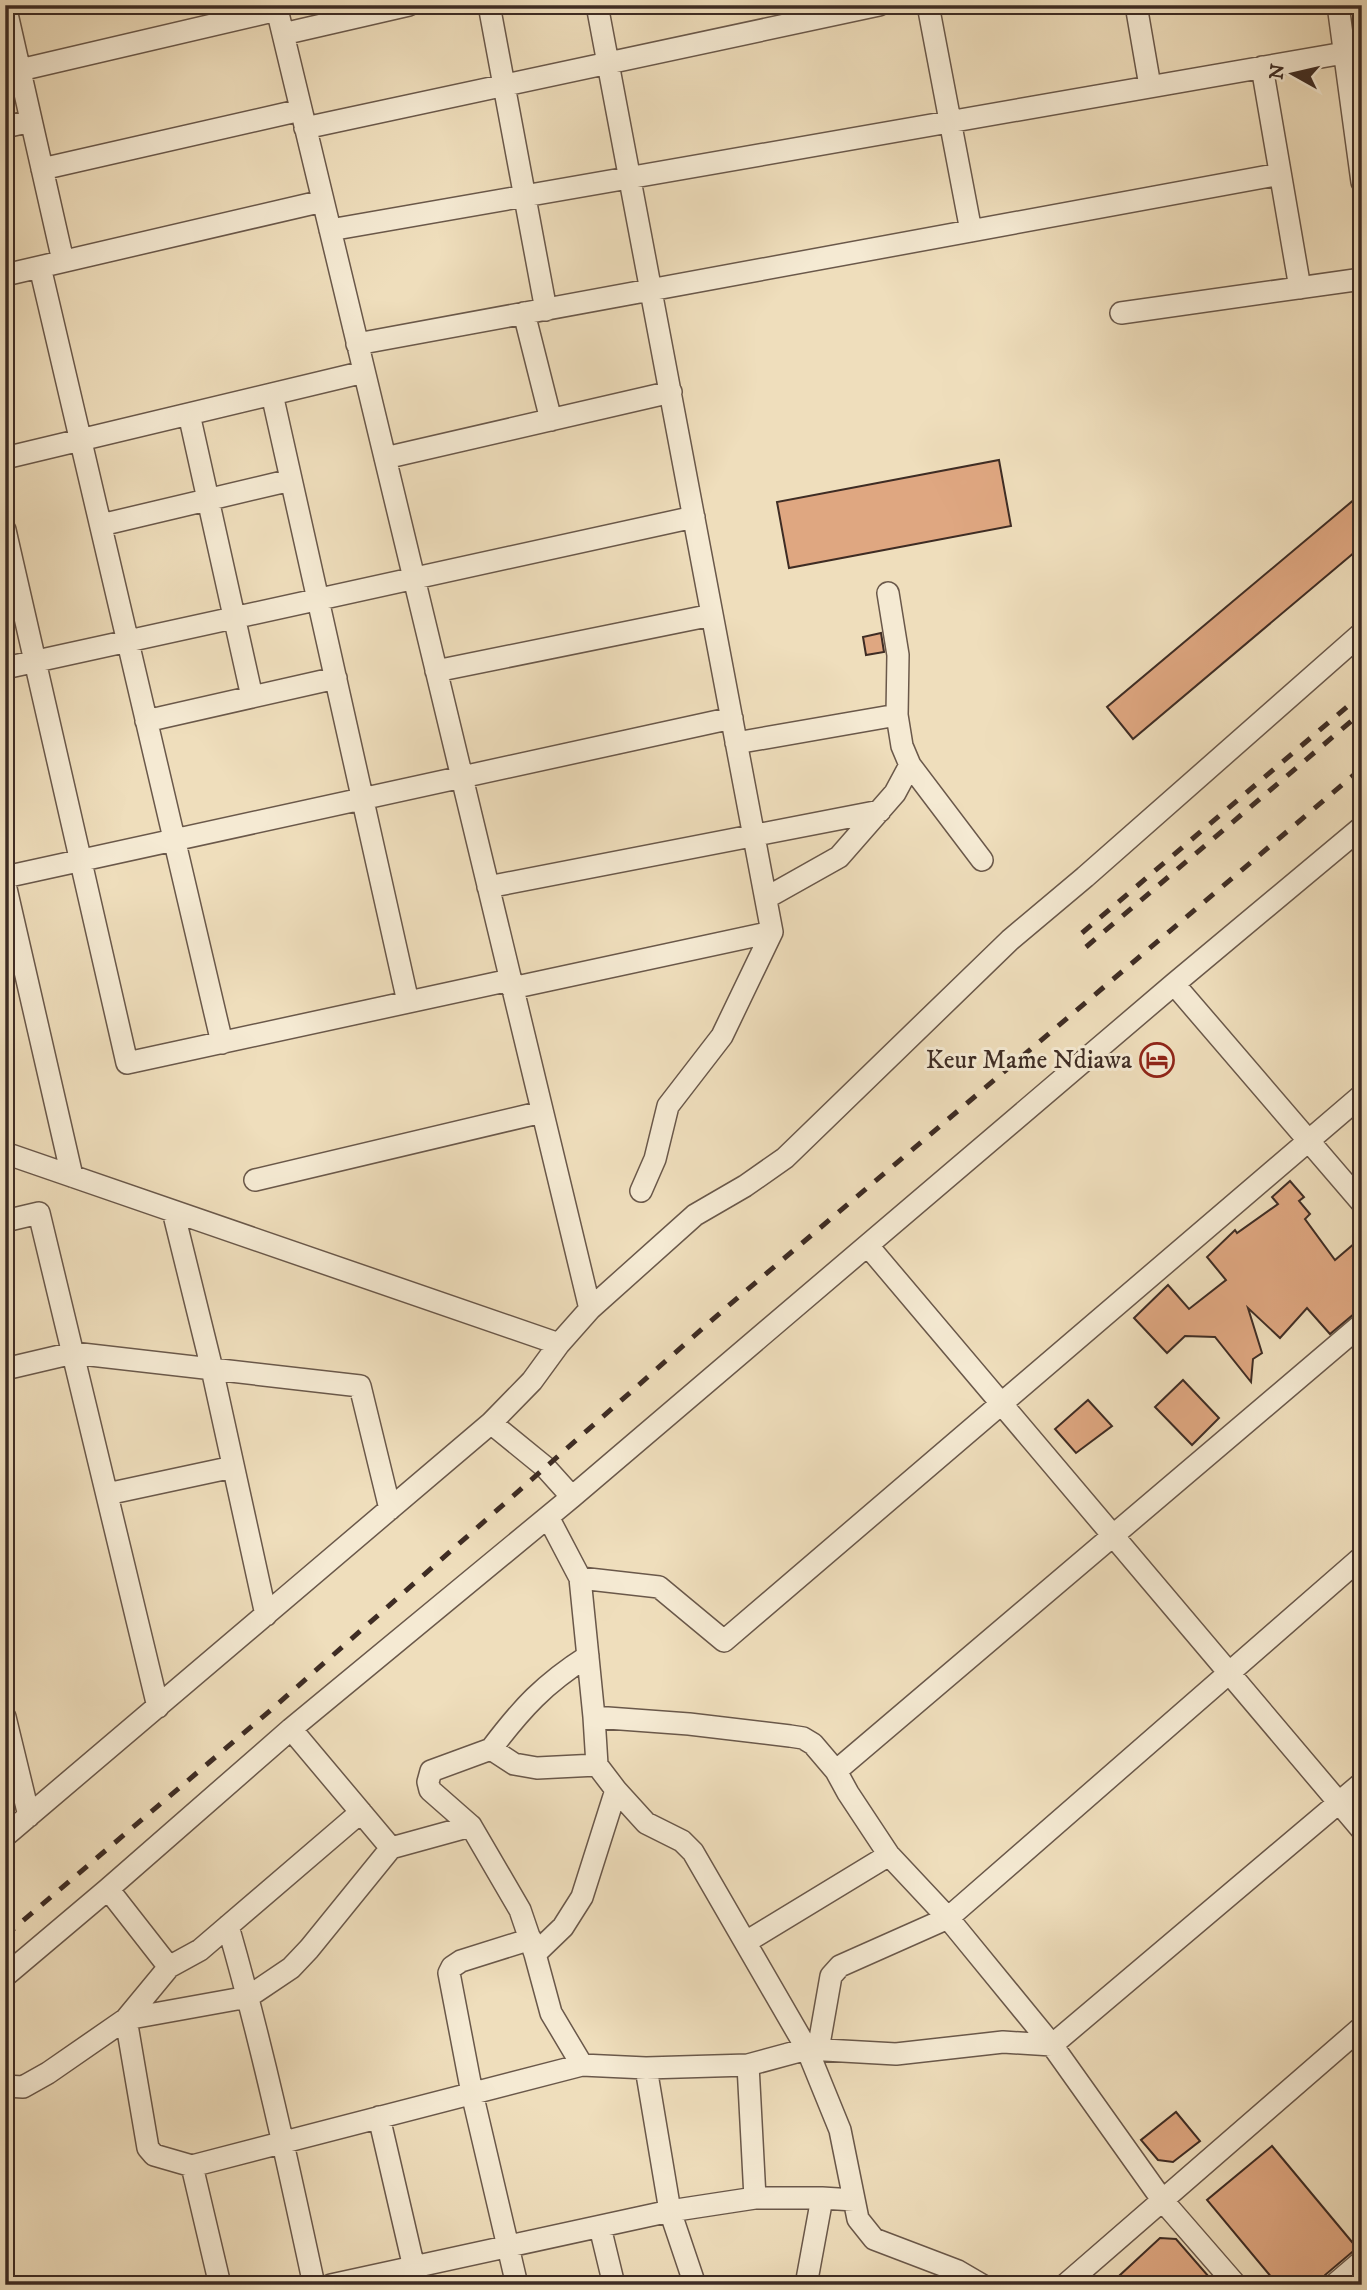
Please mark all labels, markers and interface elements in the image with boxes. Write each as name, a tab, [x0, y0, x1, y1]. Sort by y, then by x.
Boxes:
north arrow	[1258, 38, 1328, 108]
text: N	[1265, 62, 1290, 81]
hotel icon: Keur Mame Ndiawa	[1138, 1041, 1176, 1079]
place label: Keur Mame Ndiawa	[926, 1044, 1132, 1077]

